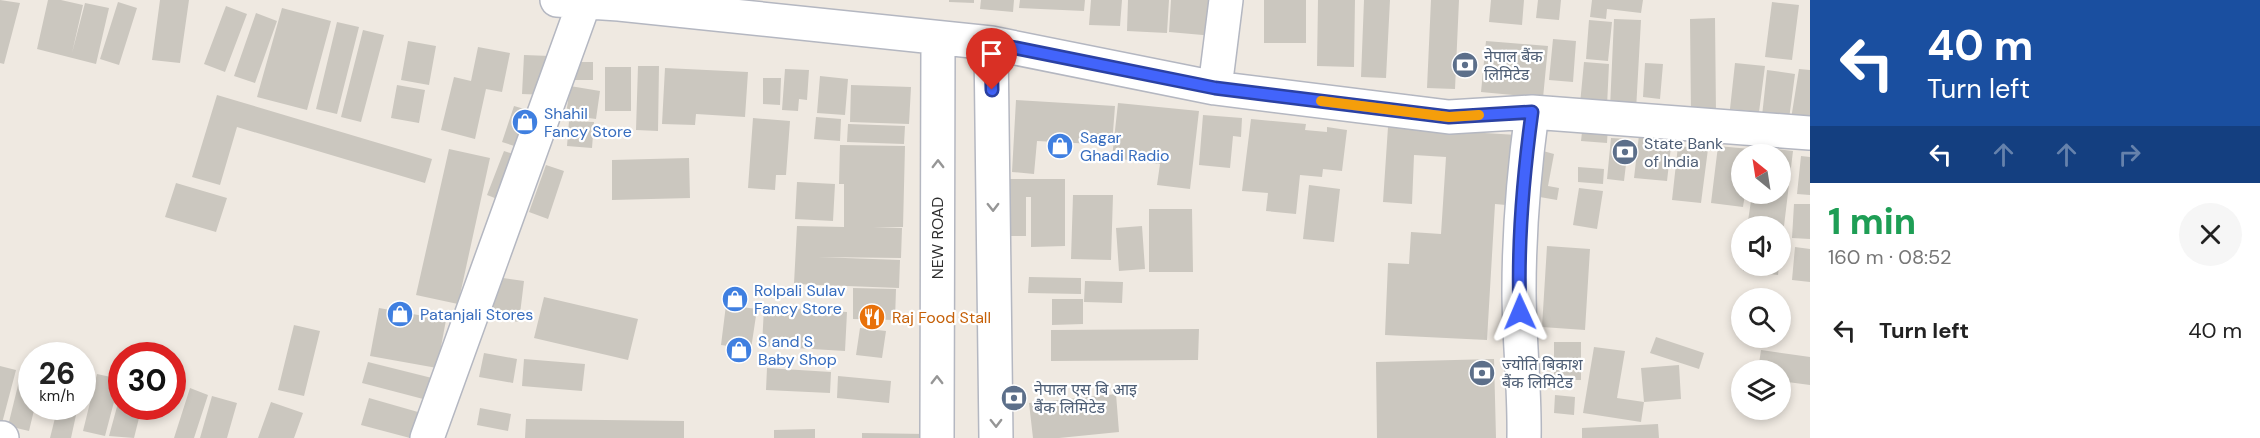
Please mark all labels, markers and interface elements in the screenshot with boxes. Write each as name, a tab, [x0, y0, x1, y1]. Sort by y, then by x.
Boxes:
text: 40 m	[1927, 18, 2033, 73]
icon: left	[1828, 24, 1906, 102]
pin	[966, 28, 1017, 90]
icon: arrive	[975, 37, 1008, 70]
place label: नेपाल बैंक लिमिटेड	[1484, 46, 1543, 85]
bank icon: नेपाल बैंक लिमिटेड	[1450, 50, 1480, 80]
text: Turn left	[1927, 71, 2030, 106]
place label: Shahil Fancy Store	[544, 103, 632, 142]
shop icon: Shahil Fancy Store	[510, 107, 540, 137]
place label: Sagar Ghadi Radio	[1080, 127, 1170, 166]
shop icon: Sagar Ghadi Radio	[1045, 131, 1075, 161]
place label: State Bank of India	[1644, 133, 1723, 172]
bank icon: State Bank of India	[1610, 137, 1640, 167]
icon: left	[1924, 138, 1957, 171]
icon: ahead	[1987, 138, 2020, 171]
icon: ahead	[2050, 138, 2083, 171]
icon: right	[2113, 138, 2146, 171]
north arrow	[1731, 144, 1791, 204]
map controls	[1731, 144, 1791, 420]
one-way arrow	[932, 159, 944, 168]
street label: NEW ROAD	[927, 197, 948, 279]
text: 1 min	[1828, 198, 1916, 245]
one-way arrow	[987, 202, 999, 211]
button: close	[2179, 203, 2242, 266]
button: sound	[1731, 216, 1791, 276]
text: 160 m · 08:52	[1828, 244, 1951, 270]
place label: Rolpali Sulav Fancy Store	[754, 280, 846, 319]
position arrow	[1488, 280, 1552, 344]
shop icon: Rolpali Sulav Fancy Store	[720, 284, 750, 314]
button: search	[1731, 288, 1791, 348]
shop icon: Patanjali Stores	[385, 299, 415, 329]
restaurant icon: Raj Food Stall	[857, 302, 887, 332]
place label: Patanjali Stores	[420, 304, 533, 325]
place label: Raj Food Stall	[892, 307, 991, 328]
icon: left	[1828, 314, 1861, 347]
text: Turn left	[1879, 316, 1969, 345]
text: 40 m	[2188, 316, 2242, 345]
place label: S and S Baby Shop	[758, 331, 837, 370]
shop icon: S and S Baby Shop	[724, 335, 754, 365]
speed limit sign: 30	[108, 342, 186, 420]
text: 26	[39, 354, 75, 393]
place label: ज्योति बिकाश बैंक लिमिटेड	[1502, 354, 1584, 393]
bank icon: ज्योति बिकाश बैंक लिमिटेड	[1467, 358, 1497, 388]
button: layers	[1731, 360, 1791, 420]
one-way arrow	[931, 375, 943, 384]
place label: नेपाल एस बि आइ बैंक लिमिटेड	[1034, 379, 1138, 418]
bank icon: नेपाल एस बि आइ बैंक लिमिटेड	[999, 383, 1029, 413]
text: km/h	[39, 386, 75, 406]
one-way arrow	[990, 418, 1002, 427]

